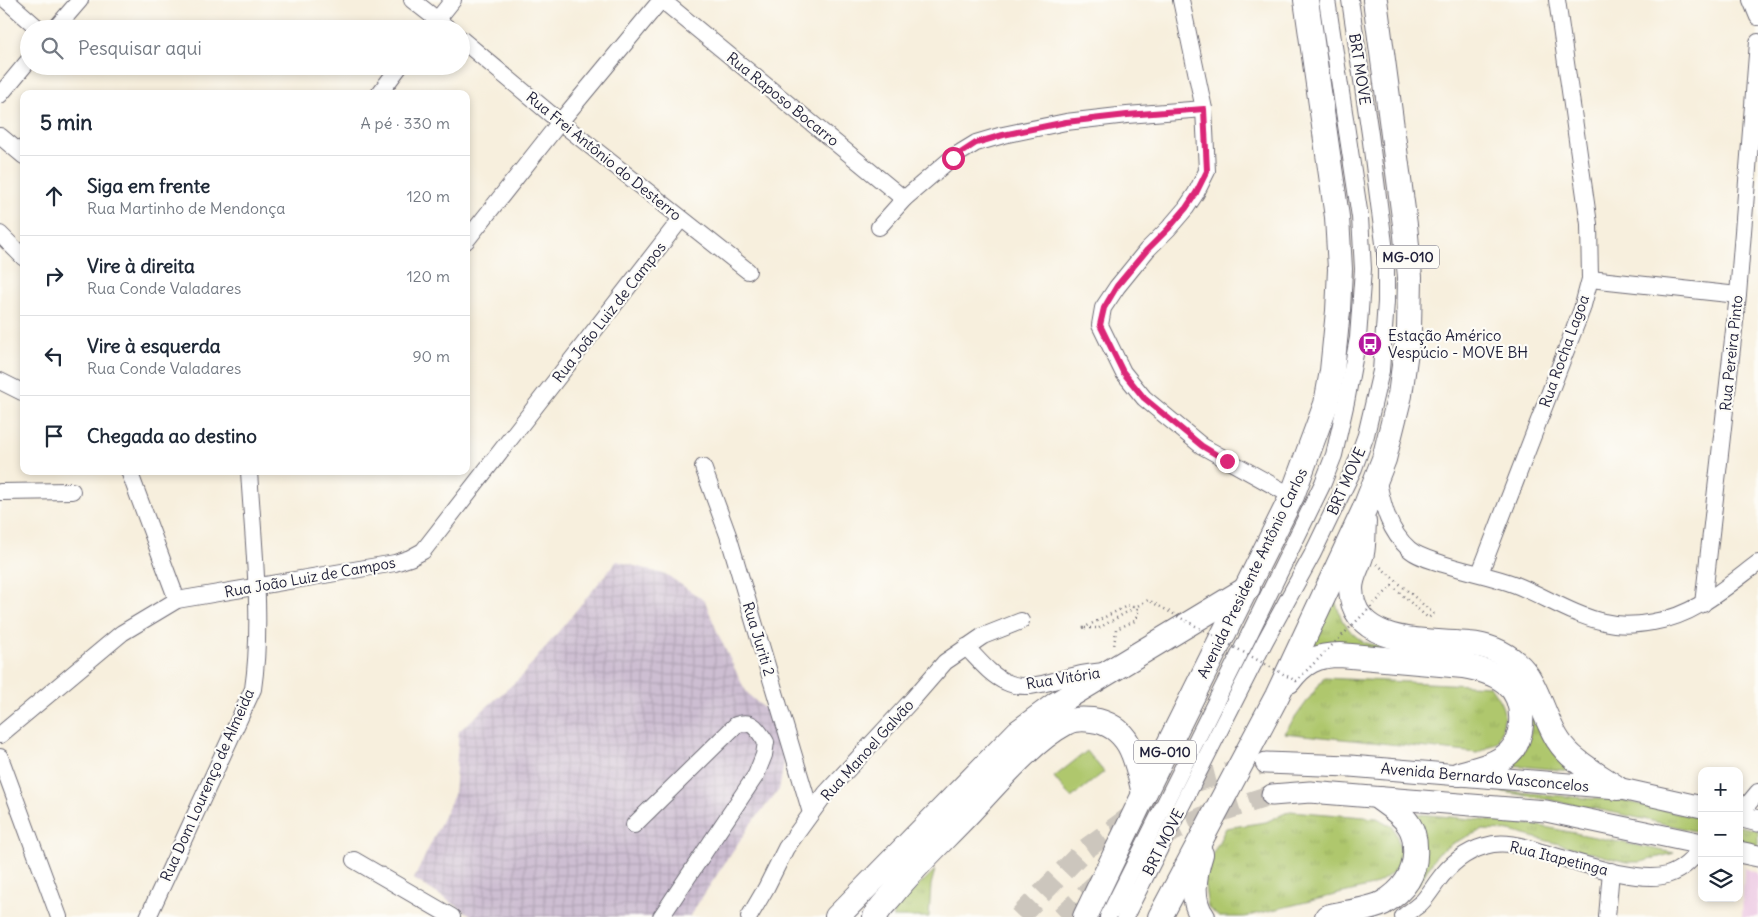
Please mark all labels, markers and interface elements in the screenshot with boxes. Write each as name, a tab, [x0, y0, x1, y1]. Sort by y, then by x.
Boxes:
search box	[20, 20, 470, 75]
street label: BRT MOVE	[1345, 32, 1375, 106]
icon: search	[38, 34, 66, 62]
text: Pesquisar aqui	[78, 36, 202, 60]
street label: Rua Raposo Bocarro	[723, 48, 843, 150]
street label: Rua Frei Antônio do Desterro	[522, 87, 686, 225]
text: 5 min	[40, 109, 92, 136]
text: A pé · 330 m	[360, 113, 450, 133]
route start	[942, 147, 965, 170]
text: Siga em frente	[87, 174, 210, 198]
icon: ahead	[40, 182, 68, 210]
text: 120 m	[407, 186, 450, 206]
text: Rua Martinho de Mendonça	[87, 198, 285, 218]
street label: Rua João Luiz de Campos	[548, 238, 670, 386]
road number: MG-010	[1377, 246, 1439, 268]
text: Vire à direita	[87, 254, 195, 278]
icon: right	[40, 262, 68, 290]
text: 120 m	[407, 266, 450, 286]
text: Rua Conde Valadares	[87, 278, 241, 298]
street label: Rua Rocha Lagoa	[1535, 292, 1593, 410]
street label: Rua Pereira Pinto	[1715, 294, 1747, 412]
place label: Estação Américo Vespúcio - MOVE BH	[1388, 326, 1528, 362]
bus stop icon: Estação Américo Vespúcio - MOVE BH	[1357, 331, 1383, 357]
text: Vire à esquerda	[87, 334, 221, 358]
icon: left	[40, 342, 68, 370]
text: 90 m	[412, 346, 450, 366]
text: Rua Conde Valadares	[87, 358, 241, 378]
icon: arrive	[40, 422, 68, 450]
text: Chegada ao destino	[87, 424, 257, 448]
street label: BRT MOVE	[1323, 444, 1369, 518]
route end	[1216, 450, 1239, 473]
street label: Avenida Presidente Antônio Carlos	[1193, 465, 1311, 681]
street label: Rua João Luiz de Campos	[223, 553, 397, 601]
street label: Rua Juriti 2	[739, 600, 779, 678]
street label: Rua Vitória	[1025, 663, 1102, 693]
street label: Rua Dom Lourenço de Almeida	[156, 685, 258, 884]
street label: Rua Manoel Galvão	[816, 695, 918, 805]
road number: MG-010	[1134, 740, 1196, 764]
street label: Avenida Bernardo Vasconcelos	[1380, 758, 1590, 796]
map controls	[1698, 767, 1743, 902]
button: +	[1698, 767, 1743, 812]
street label: BRT MOVE	[1138, 805, 1188, 879]
button: −	[1698, 812, 1743, 857]
street label: Rua Itapetinga	[1508, 837, 1611, 880]
button: layers	[1698, 857, 1743, 902]

